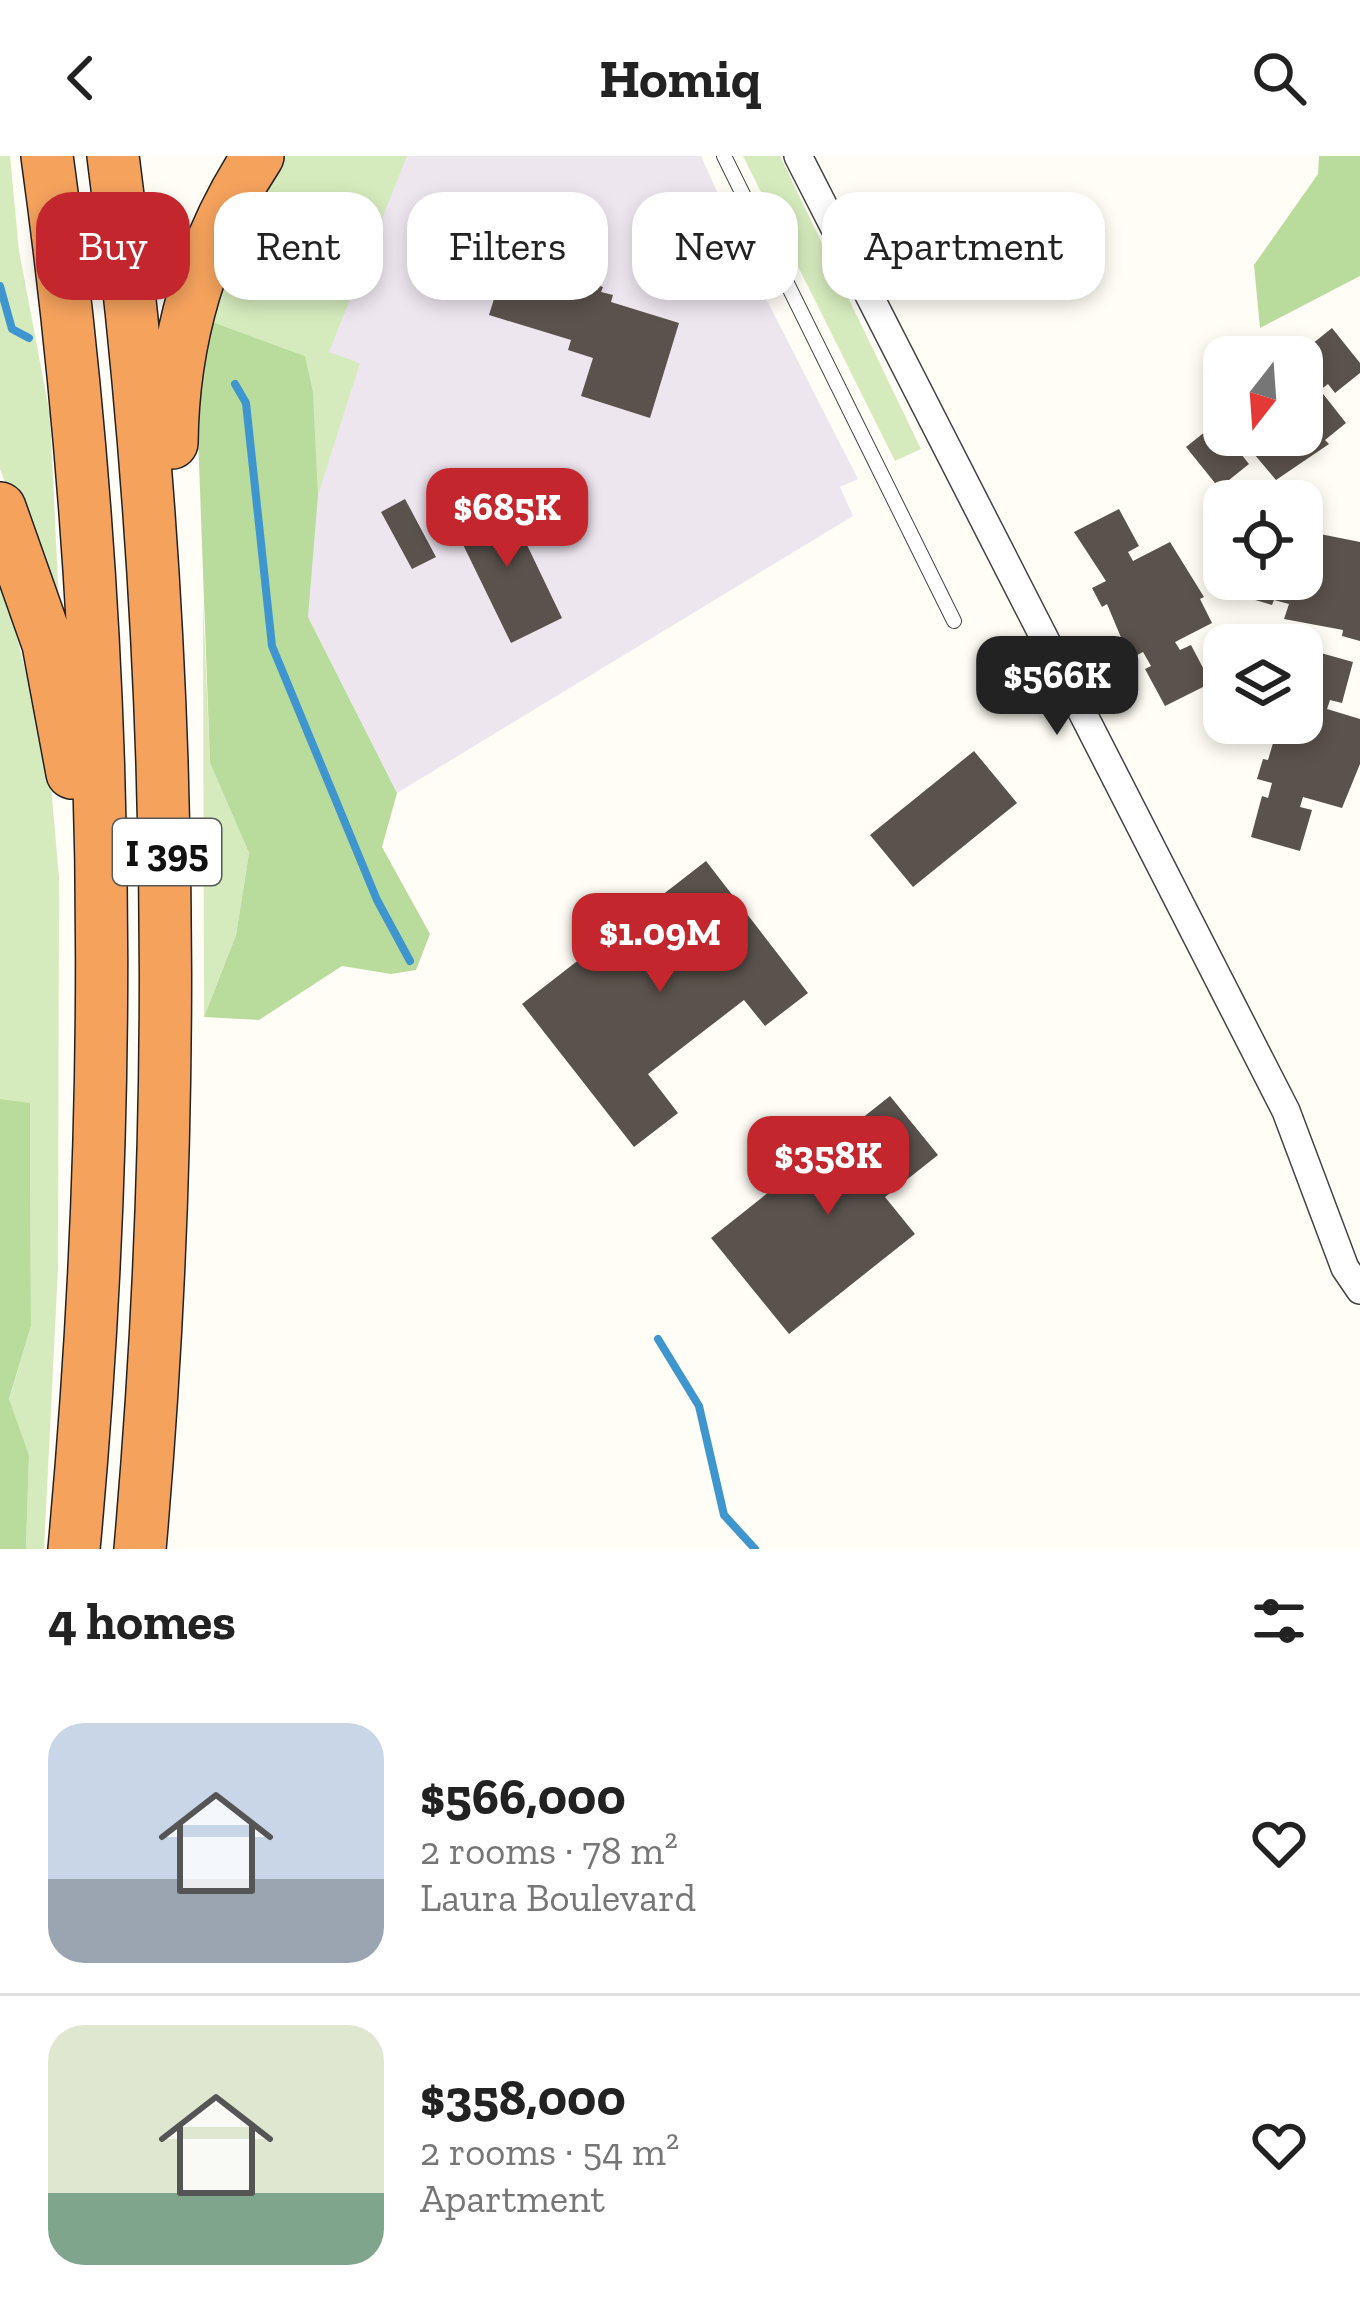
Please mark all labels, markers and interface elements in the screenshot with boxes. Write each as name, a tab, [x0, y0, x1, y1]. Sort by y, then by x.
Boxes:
icon: back	[48, 45, 114, 111]
icon: search	[1246, 45, 1312, 111]
text: Homiq	[599, 46, 761, 111]
chip: Buy	[36, 192, 190, 300]
chip: Rent	[214, 192, 383, 300]
chip: Filters	[407, 192, 608, 300]
chip: New	[632, 192, 798, 300]
chip: Apartment	[822, 192, 1105, 300]
north arrow	[1203, 336, 1323, 456]
map controls	[1203, 336, 1323, 744]
pin: $685K	[423, 468, 591, 570]
button: locate	[1203, 480, 1323, 600]
text: $685K	[453, 483, 561, 530]
button: layers	[1203, 624, 1323, 744]
pin: $566K	[973, 636, 1141, 738]
text: $566K	[1003, 651, 1111, 698]
road number: I 395	[113, 819, 221, 885]
pin: $1.09M	[562, 893, 758, 995]
text: $1.09M	[599, 908, 721, 955]
pin: $358K	[744, 1116, 912, 1218]
text: $358K	[774, 1131, 882, 1178]
icon: filters	[1246, 1588, 1312, 1654]
text: 4 homes	[48, 1591, 236, 1652]
text: $566,000	[420, 1766, 626, 1827]
icon: home	[144, 1771, 288, 1915]
icon: heart	[1246, 1810, 1312, 1876]
text: 2 rooms · 78 m²	[420, 1827, 678, 1874]
text: Laura Boulevard	[420, 1874, 696, 1921]
text: $358,000	[420, 2067, 626, 2128]
icon: home	[144, 2073, 288, 2217]
icon: heart	[1246, 2112, 1312, 2178]
text: 2 rooms · 54 m²	[420, 2128, 679, 2175]
text: Apartment	[420, 2175, 605, 2222]

